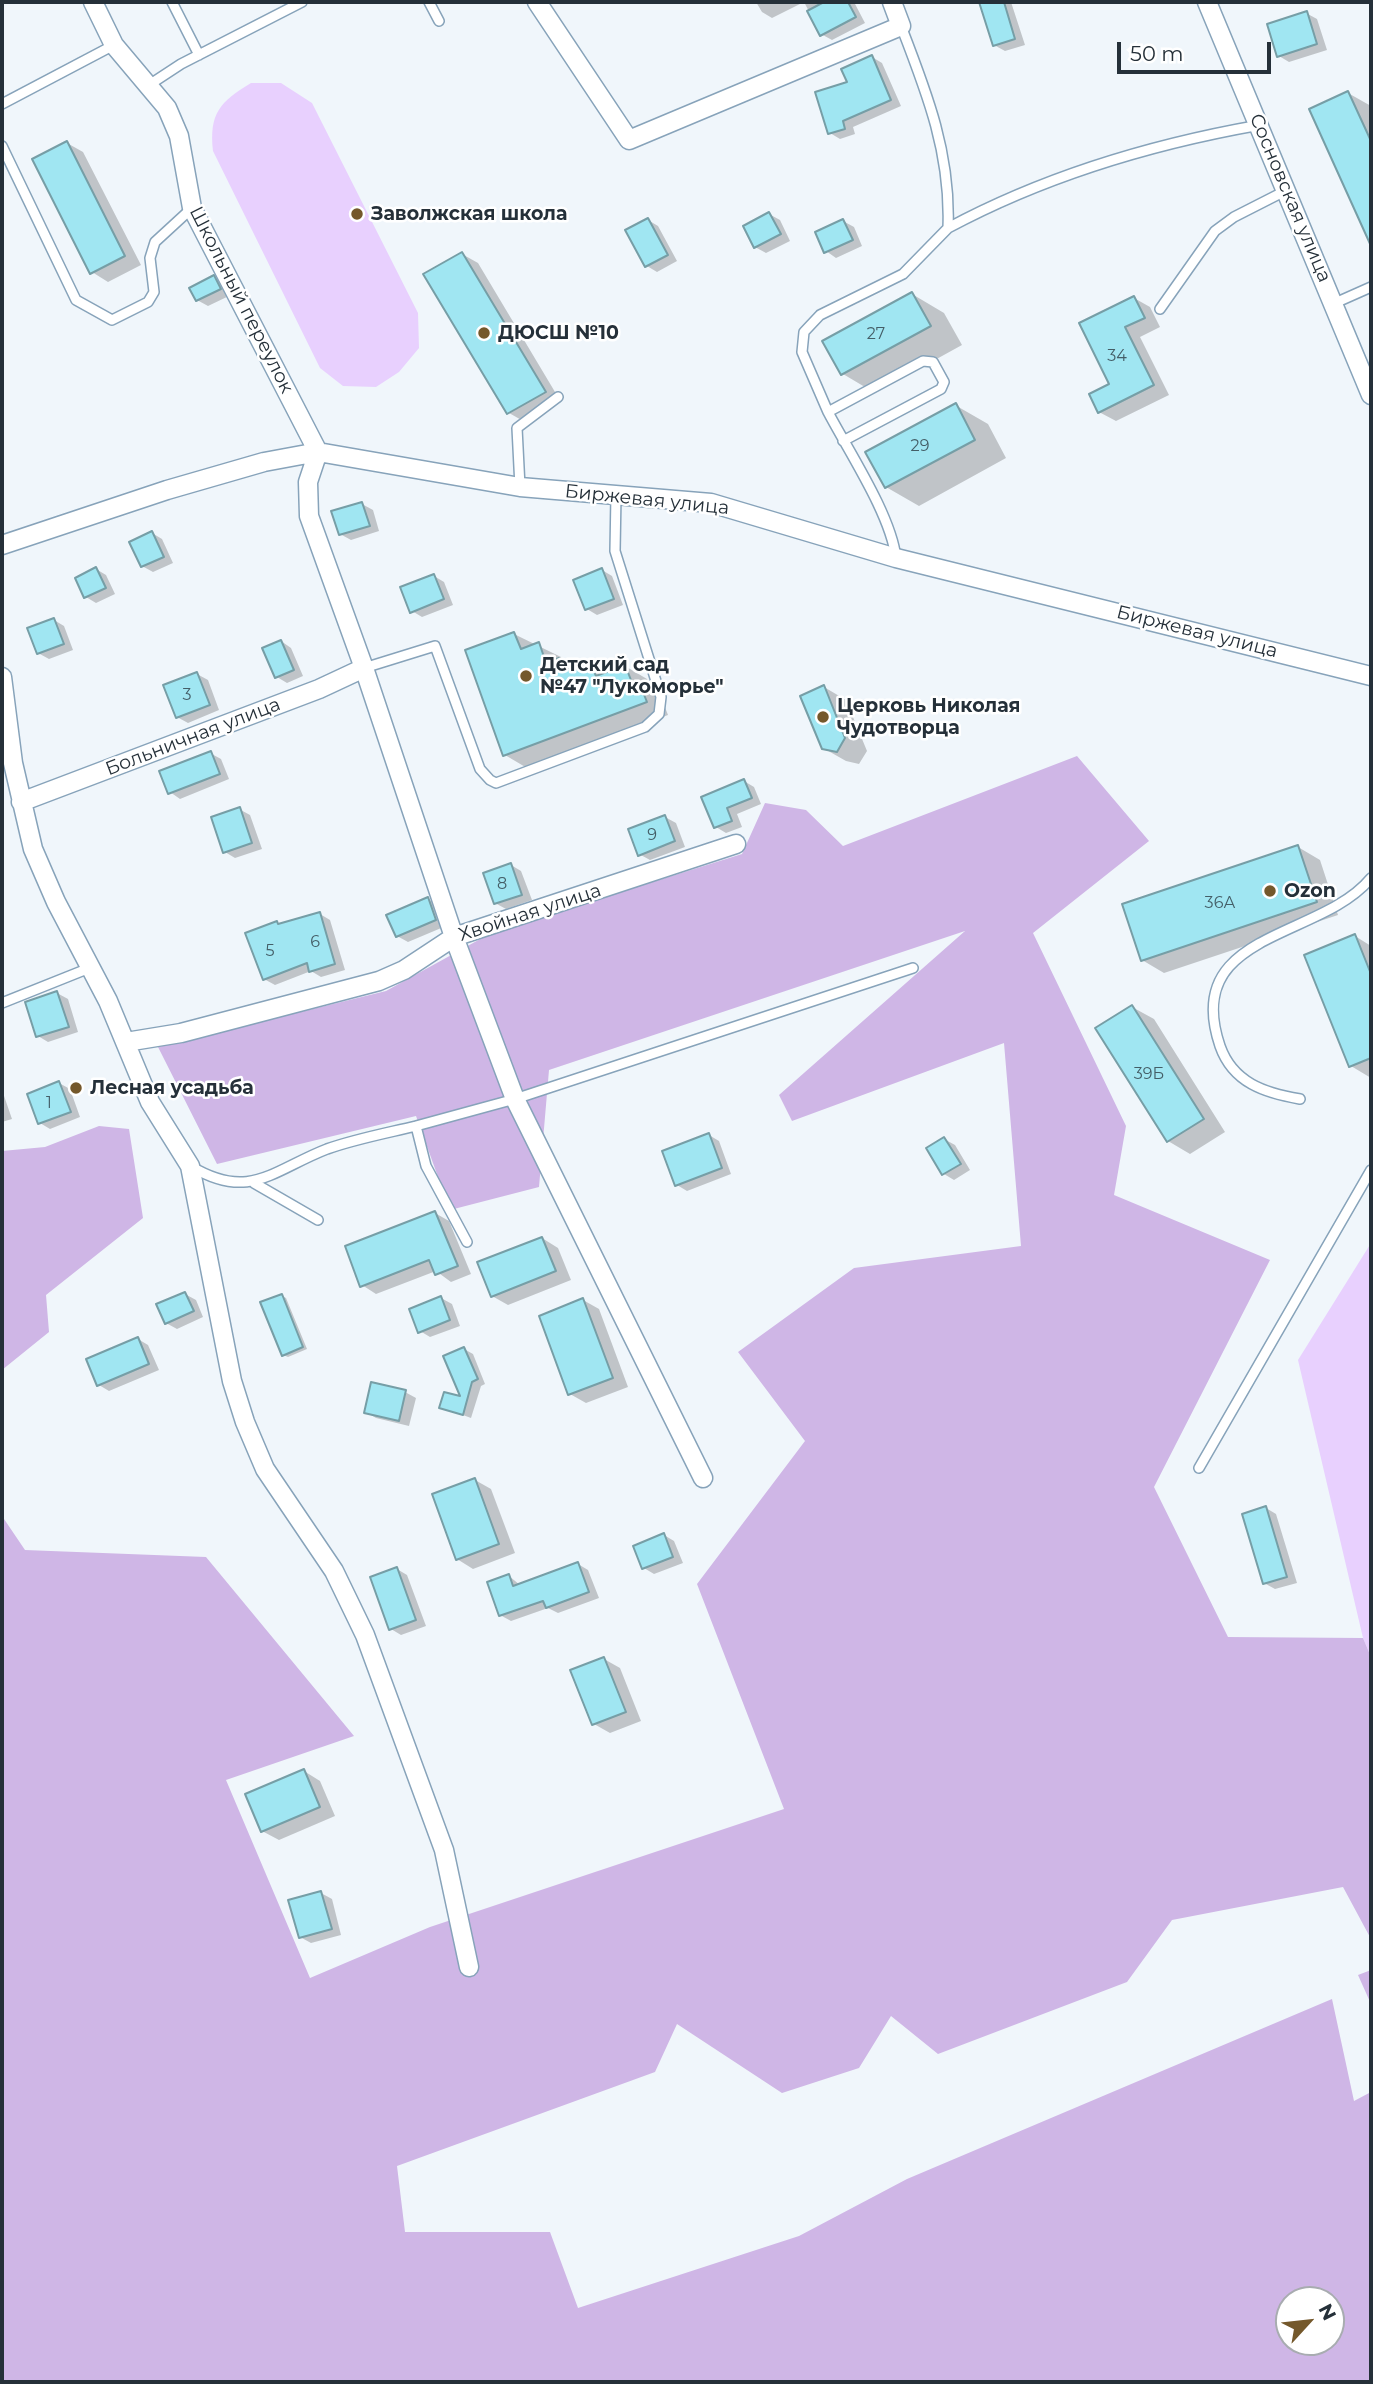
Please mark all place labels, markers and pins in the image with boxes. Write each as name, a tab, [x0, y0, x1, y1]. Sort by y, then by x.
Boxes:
place label: Заволжская школа	[371, 203, 567, 225]
marker: Заволжская школа	[349, 206, 365, 222]
place label: ДЮСШ №10	[498, 322, 619, 344]
marker: ДЮСШ №10	[476, 325, 492, 341]
place label: Детский сад №47 "Лукоморье"	[540, 654, 724, 698]
marker: Детский сад №47 "Лукоморье"	[518, 668, 534, 684]
place label: Церковь Николая Чудотворца	[837, 695, 1021, 739]
marker: Церковь Николая Чудотворца	[815, 709, 831, 725]
place label: Ozon	[1284, 880, 1336, 902]
marker: Ozon	[1262, 883, 1278, 899]
place label: Лесная усадьба	[90, 1077, 254, 1099]
marker: Лесная усадьба	[68, 1080, 84, 1096]

